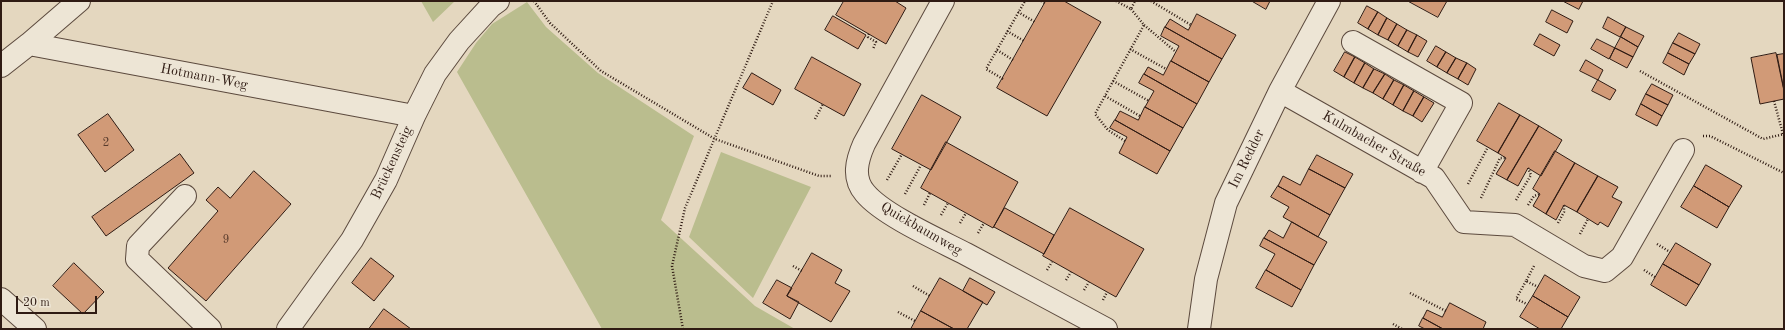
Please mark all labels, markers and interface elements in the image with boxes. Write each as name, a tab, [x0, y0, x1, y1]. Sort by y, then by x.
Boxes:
street label: Hotmann-Weg	[159, 60, 249, 94]
street label: Kulmbacher Straße	[1319, 108, 1429, 180]
street label: Brückensteig	[368, 124, 416, 202]
street label: Im Redder	[1225, 127, 1269, 191]
house number: 2	[103, 136, 109, 150]
street label: Quickbaumweg	[877, 199, 965, 259]
house number: 9	[223, 233, 229, 247]
scale bar	[18, 288, 99, 314]
text: 20 m	[23, 297, 50, 309]

